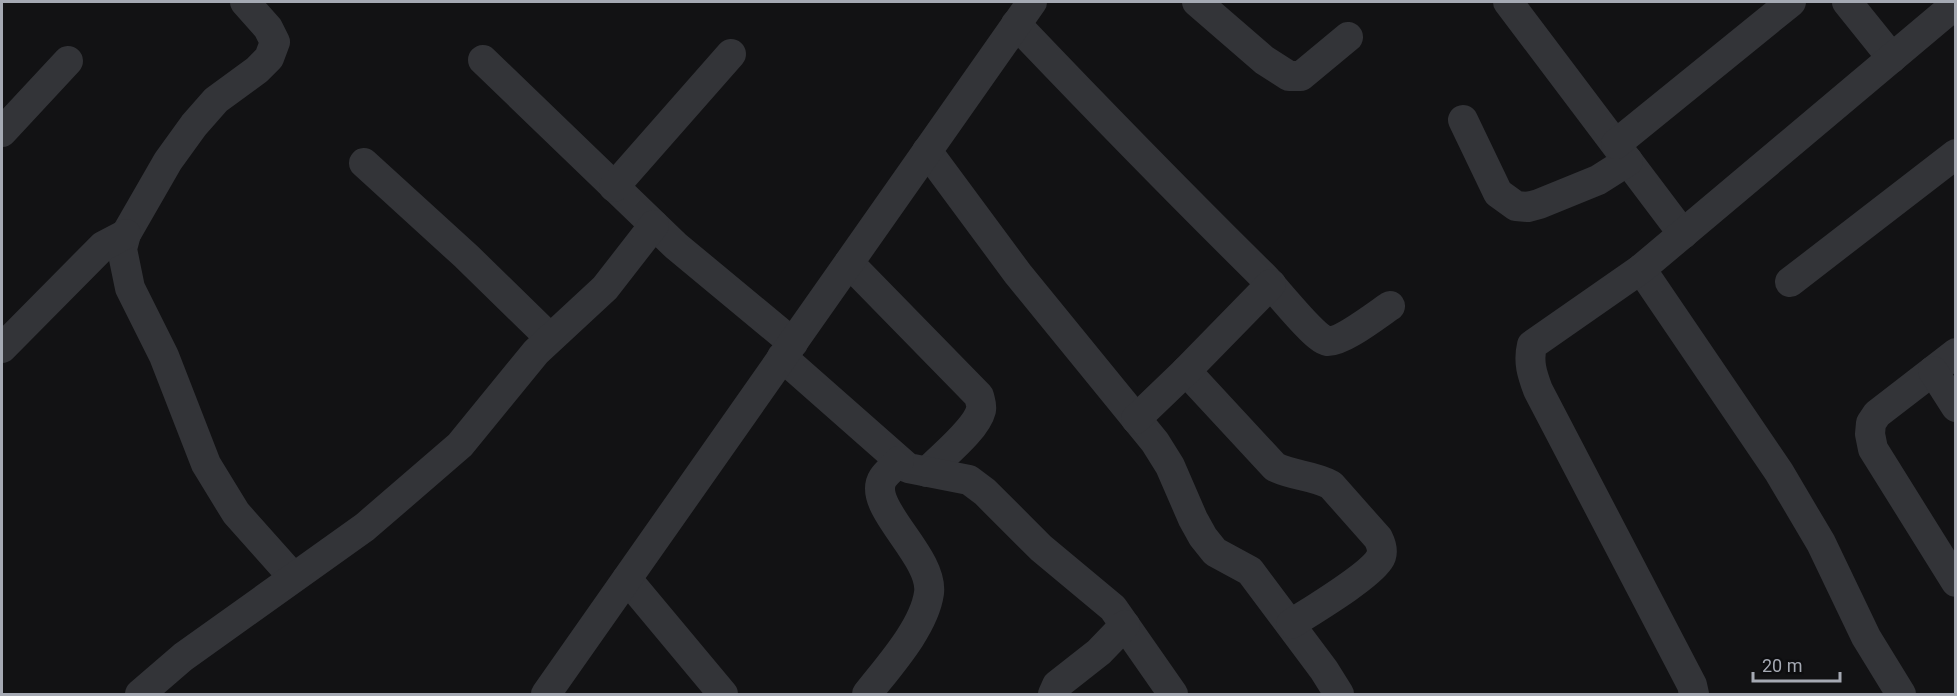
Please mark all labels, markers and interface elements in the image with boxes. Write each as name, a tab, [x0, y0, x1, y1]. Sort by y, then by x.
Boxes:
scale bar	[1753, 645, 1840, 683]
text: 20 m	[1762, 655, 1802, 676]

